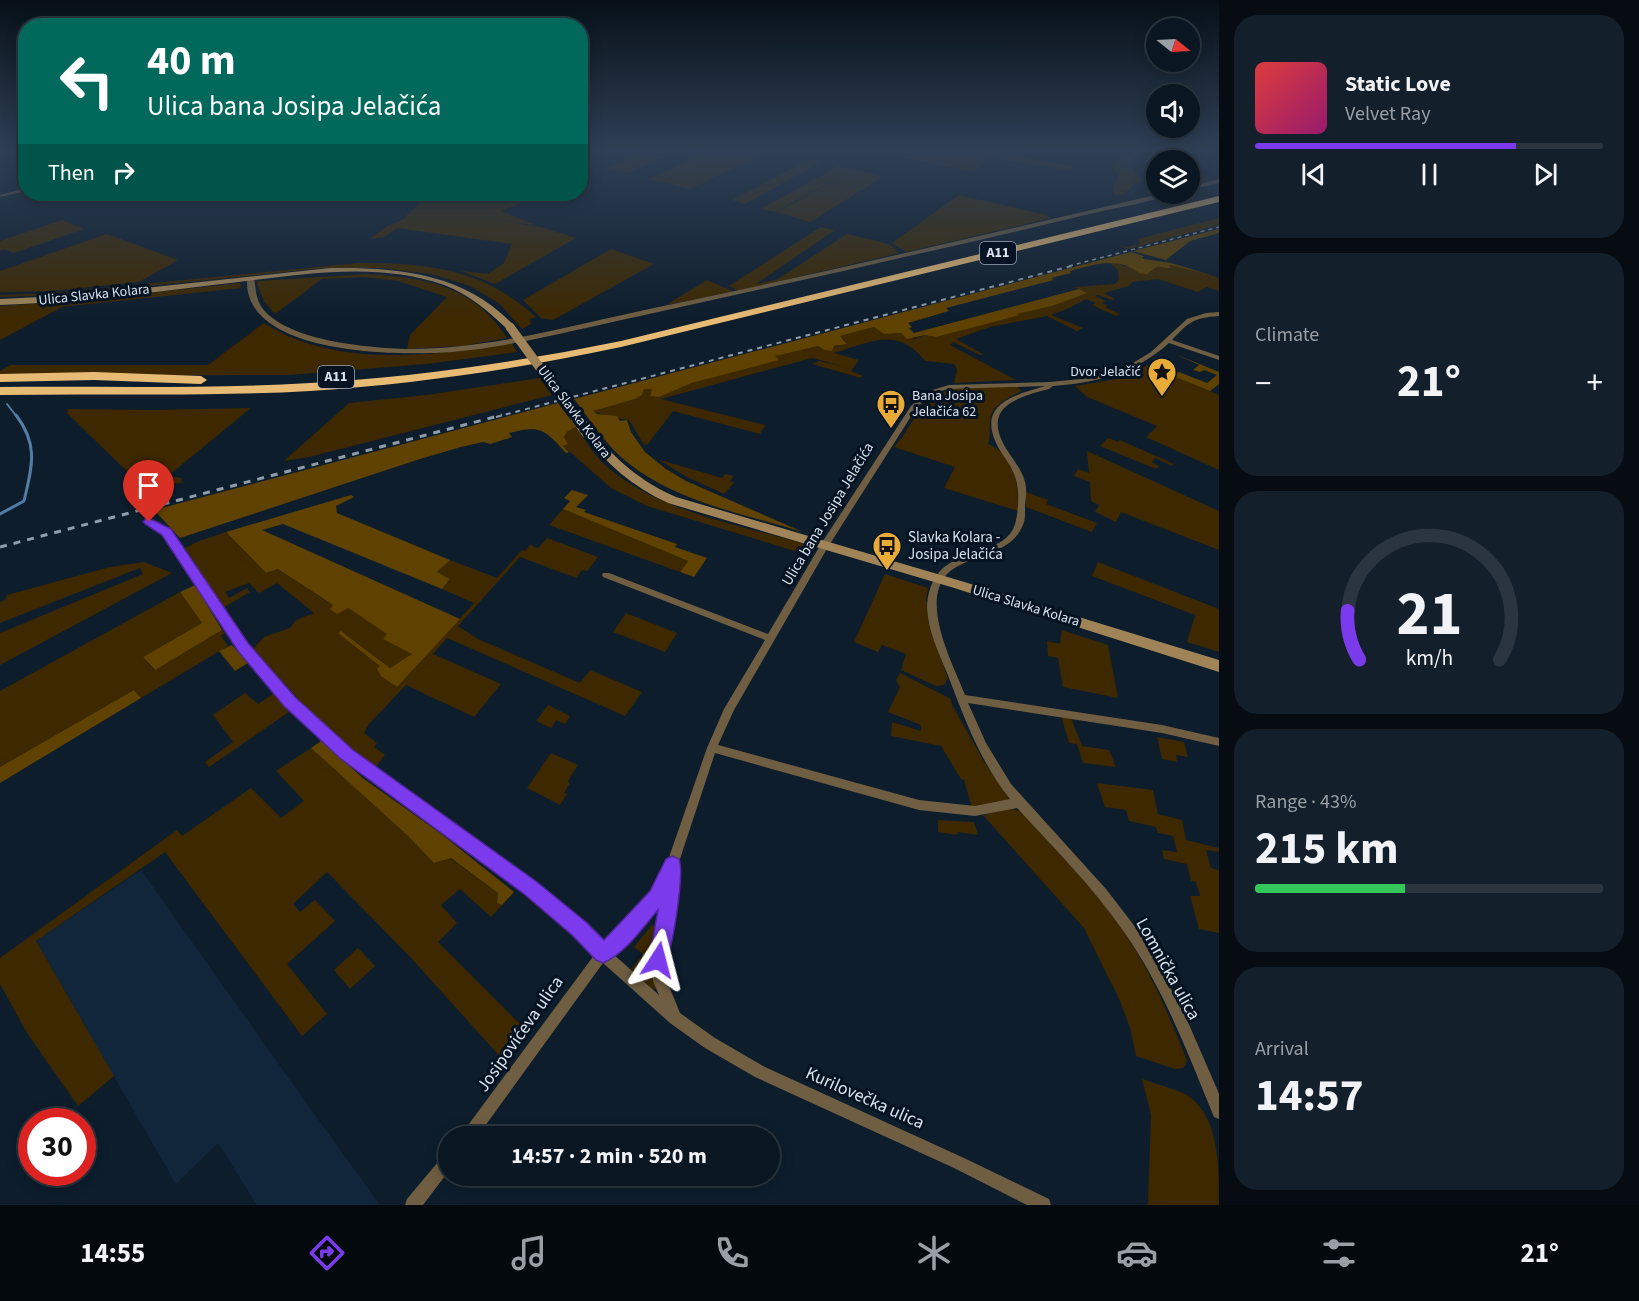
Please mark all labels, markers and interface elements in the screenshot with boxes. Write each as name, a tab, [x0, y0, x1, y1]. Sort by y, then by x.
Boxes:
north arrow	[1146, 18, 1200, 72]
map controls	[1146, 18, 1200, 204]
text: 40 m	[147, 31, 236, 91]
icon: left	[48, 42, 126, 120]
text: Static Love	[1345, 68, 1451, 100]
button: sound	[1146, 84, 1200, 138]
text: Ulica bana Josipa Jelačića	[147, 87, 441, 126]
text: Velvet Ray	[1345, 100, 1431, 128]
button: layers	[1146, 150, 1200, 204]
icon: right	[107, 156, 140, 189]
text: Then	[48, 157, 95, 189]
icon: previous	[1297, 158, 1330, 191]
icon: pause	[1413, 158, 1446, 191]
icon: next	[1529, 158, 1562, 191]
road number: A11	[980, 242, 1016, 264]
street label: Ulica Slavka Kolara	[38, 279, 150, 311]
text: Climate	[1255, 321, 1319, 349]
text: 21°	[1397, 350, 1461, 414]
place icon: Dvor Jelačić	[1146, 356, 1178, 398]
text: −	[1255, 360, 1271, 407]
text: +	[1587, 360, 1603, 407]
street label: Ulica Slavka Kolara	[533, 362, 615, 462]
place label: Dvor Jelačić	[1070, 362, 1142, 382]
road number: A11	[318, 366, 354, 388]
place label: Bana Josipa Jelačića 62	[912, 386, 983, 422]
bus stop icon: Bana Josipa Jelačića 62	[875, 388, 907, 430]
street label: Ulica bana Josipa Jelačića	[777, 438, 879, 590]
pin	[123, 460, 174, 522]
icon: arrive	[132, 469, 165, 502]
place label: Slavka Kolara - Josipa Jelačića	[908, 527, 1003, 565]
bus stop icon: Slavka Kolara - Josipa Jelačića	[871, 530, 903, 572]
text: 21	[1396, 570, 1462, 659]
street label: Ulica Slavka Kolara	[970, 580, 1082, 632]
text: km/h	[1405, 643, 1453, 674]
text: Range · 43%	[1255, 788, 1356, 816]
text: 215 km	[1255, 817, 1399, 881]
street label: Lomnička ulica	[1130, 914, 1206, 1024]
position arrow	[626, 928, 690, 992]
street label: Josipovićeva ulica	[471, 971, 569, 1097]
text: Arrival	[1255, 1035, 1309, 1063]
street label: Kurilovečka ulica	[802, 1061, 928, 1135]
text: 14:57	[1255, 1064, 1364, 1128]
speed limit sign: 30	[18, 1108, 96, 1186]
text: 14:57 · 2 min · 520 m	[511, 1140, 707, 1172]
icon: directions	[306, 1232, 348, 1274]
icon: music	[508, 1232, 550, 1274]
icon: phone	[711, 1232, 753, 1274]
icon: climate	[913, 1232, 955, 1274]
icon: car	[1116, 1232, 1158, 1274]
icon: filters	[1318, 1232, 1360, 1274]
text: 14:55	[80, 1234, 145, 1273]
text: 21°	[1520, 1234, 1559, 1273]

